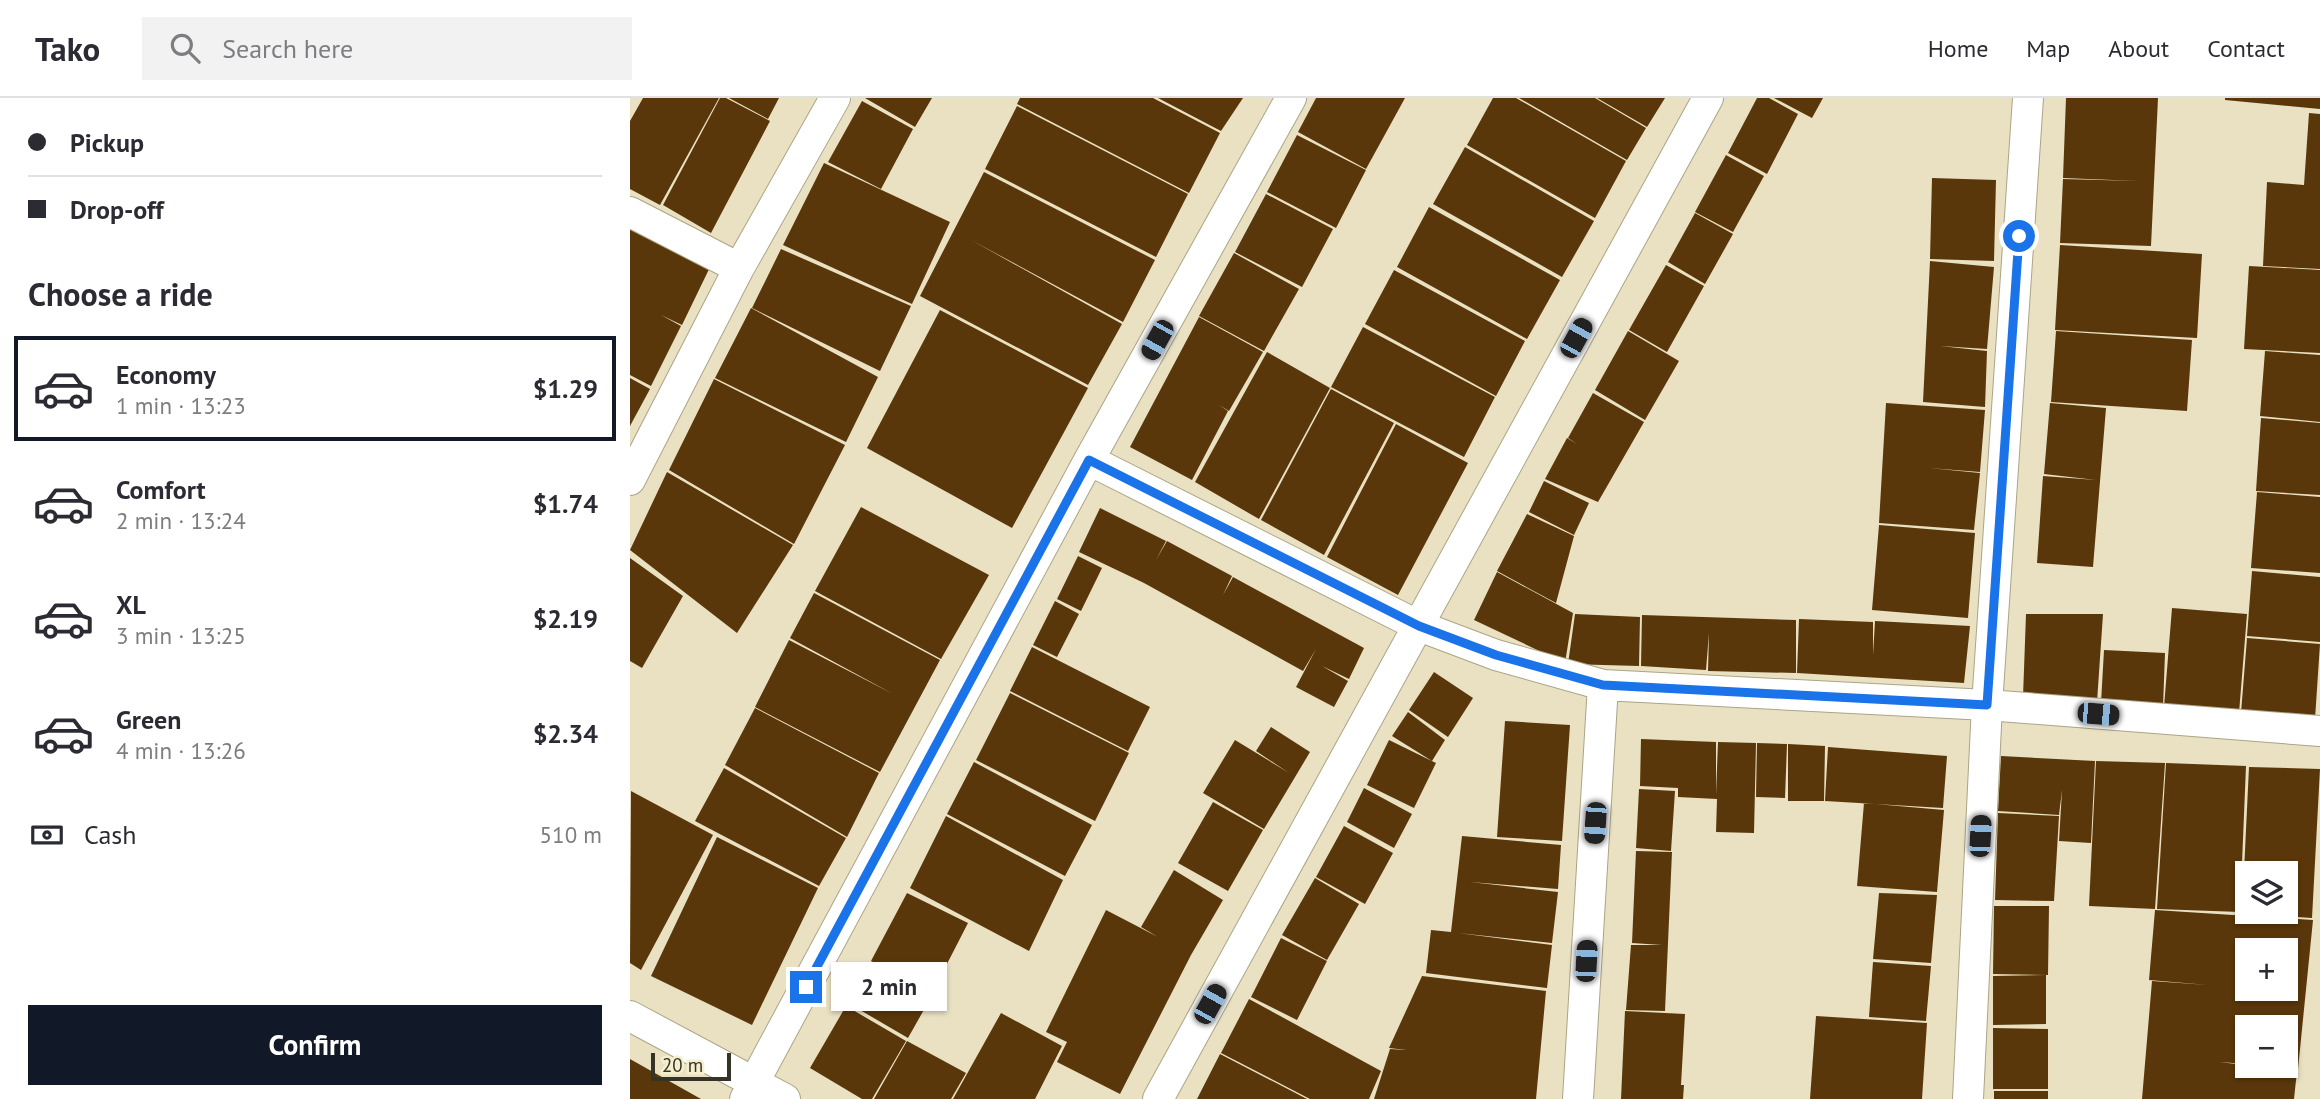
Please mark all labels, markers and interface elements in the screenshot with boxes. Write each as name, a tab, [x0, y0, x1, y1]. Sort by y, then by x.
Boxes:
search box	[142, 17, 632, 80]
text: Tako	[35, 27, 100, 70]
icon: search	[166, 29, 204, 67]
text: Search here	[222, 32, 353, 65]
text: Home	[1928, 33, 1988, 64]
text: Map	[2026, 33, 2070, 64]
text: About	[2108, 33, 2169, 64]
text: Contact	[2207, 33, 2285, 64]
text: Pickup	[70, 126, 144, 159]
text: Drop-off	[70, 193, 164, 226]
route start	[2003, 220, 2035, 252]
text: Choose a ride	[28, 273, 213, 315]
car	[1557, 315, 1596, 361]
car	[1138, 317, 1177, 363]
icon: car	[32, 357, 95, 420]
text: Economy	[116, 358, 216, 391]
text: $1.29	[533, 372, 598, 405]
text: 1 min · 13:23	[116, 391, 246, 420]
icon: car	[32, 472, 95, 535]
text: Comfort	[116, 473, 206, 506]
text: $1.74	[533, 487, 598, 520]
text: 2 min · 13:24	[116, 506, 246, 535]
icon: car	[32, 587, 95, 650]
text: XL	[116, 588, 146, 621]
text: $2.19	[533, 602, 598, 635]
text: 3 min · 13:25	[116, 621, 246, 650]
icon: car	[32, 702, 95, 765]
car	[2077, 702, 2120, 726]
text: Green	[116, 703, 181, 736]
text: $2.34	[533, 717, 598, 750]
text: 4 min · 13:26	[116, 736, 246, 765]
car	[1584, 801, 1607, 845]
car	[1969, 814, 1992, 858]
icon: cash	[28, 816, 66, 854]
text: Cash	[84, 818, 136, 851]
text: 510 m	[540, 820, 602, 849]
map controls	[2235, 861, 2298, 1078]
button: layers	[2235, 861, 2298, 924]
button: +	[2235, 938, 2298, 1001]
car	[1575, 939, 1598, 983]
callout: 2 min	[830, 962, 946, 1012]
route end	[790, 971, 822, 1003]
text: 2 min	[861, 972, 917, 1001]
car	[1191, 981, 1230, 1027]
button: Confirm	[28, 1005, 602, 1085]
button: −	[2235, 1015, 2298, 1078]
scale bar	[651, 1050, 732, 1082]
text: 20 m	[662, 1053, 703, 1077]

